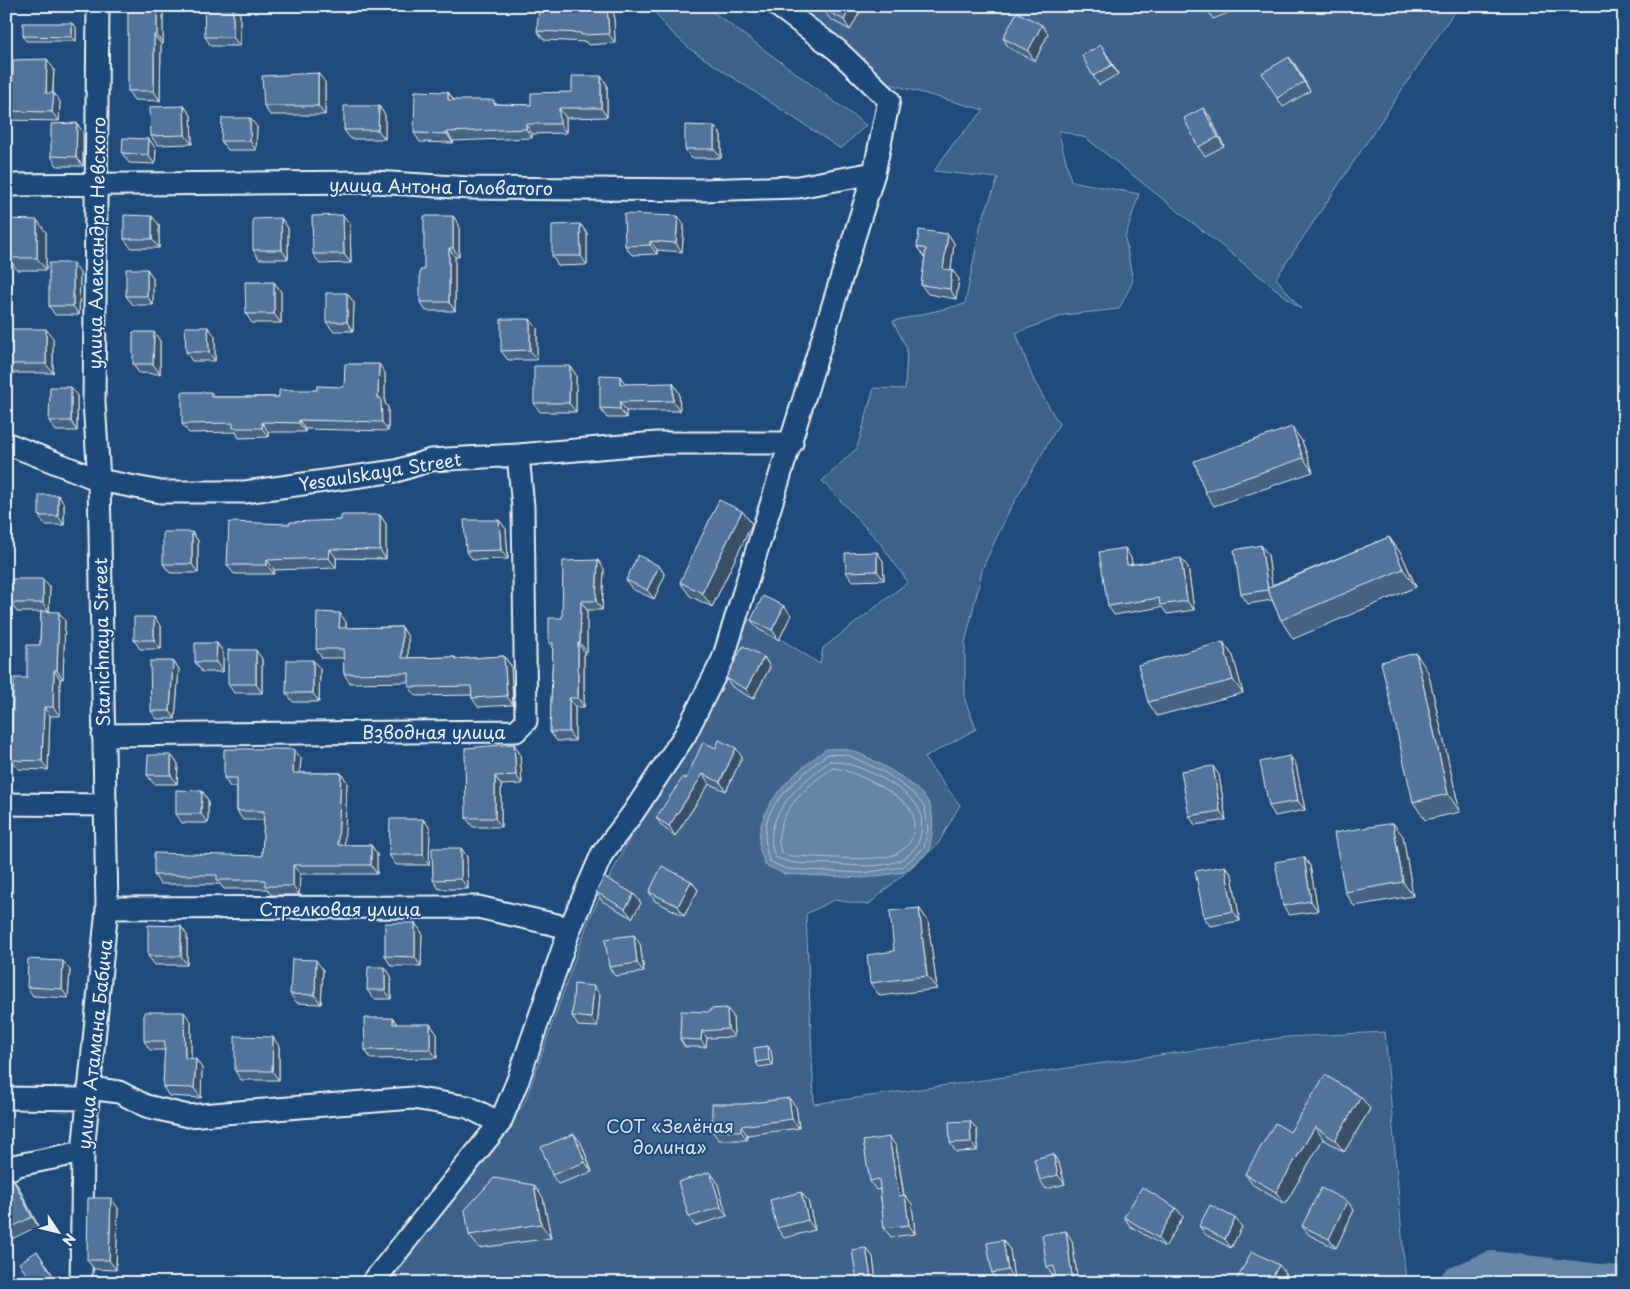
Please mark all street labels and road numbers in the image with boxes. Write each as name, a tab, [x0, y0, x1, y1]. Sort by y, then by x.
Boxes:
street label: улица Александра Невского	[80, 116, 112, 370]
street label: улица Антона Головатого	[329, 171, 553, 201]
street label: Yesaulskaya Street	[297, 445, 463, 497]
street label: Stanichnaya Street	[86, 557, 116, 727]
street label: Взводная улица	[362, 718, 506, 745]
street label: Стрелковая улица	[259, 895, 421, 922]
street label: улица Атамана Бабича	[70, 937, 119, 1151]

